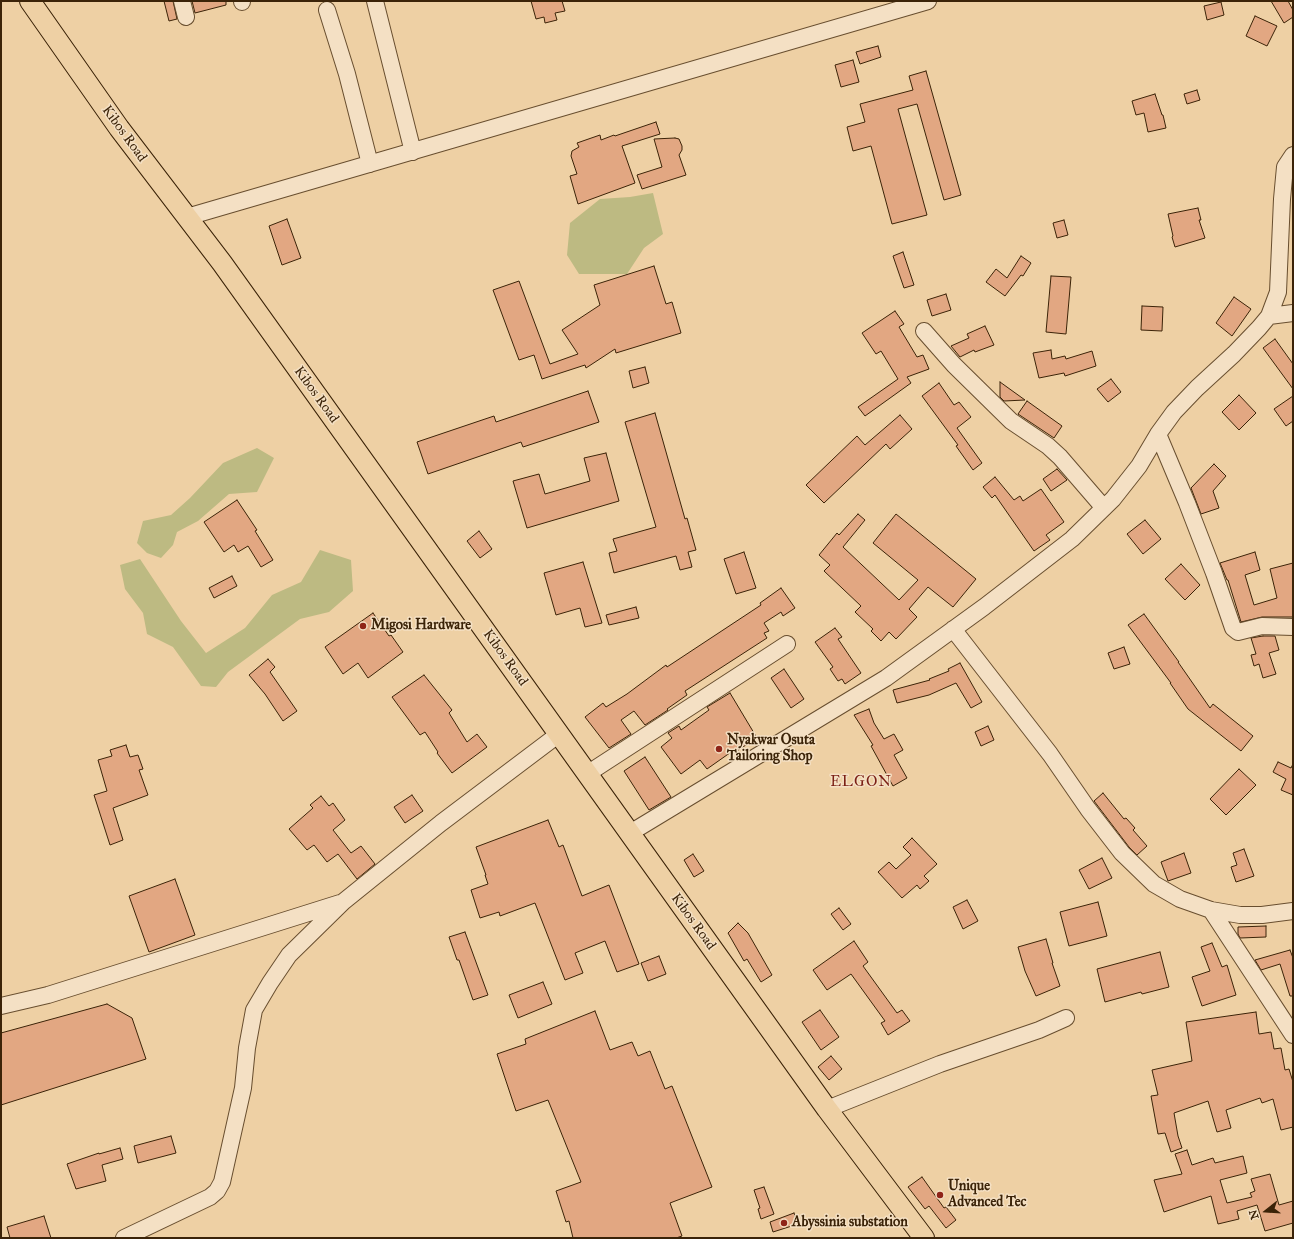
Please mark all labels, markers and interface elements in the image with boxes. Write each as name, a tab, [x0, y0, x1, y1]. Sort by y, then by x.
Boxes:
street label: Kibos Road	[98, 103, 150, 165]
street label: Kibos Road	[290, 364, 342, 426]
place label: Migosi Hardware	[371, 618, 471, 634]
marker: Migosi Hardware	[358, 621, 368, 631]
street label: Kibos Road	[479, 627, 531, 689]
place label: Nyakwar Osuta Tailoring Shop	[727, 733, 815, 766]
marker: Nyakwar Osuta Tailoring Shop	[714, 744, 724, 754]
district label: ELGON	[830, 773, 892, 791]
street label: Kibos Road	[667, 891, 719, 953]
place label: Unique Advanced Tec	[948, 1179, 1026, 1212]
marker: Unique Advanced Tec	[935, 1190, 945, 1200]
north arrow	[1246, 1191, 1286, 1231]
text: N	[1246, 1208, 1262, 1221]
place label: Abyssinia substation	[792, 1215, 908, 1231]
marker: Abyssinia substation	[779, 1218, 789, 1228]

